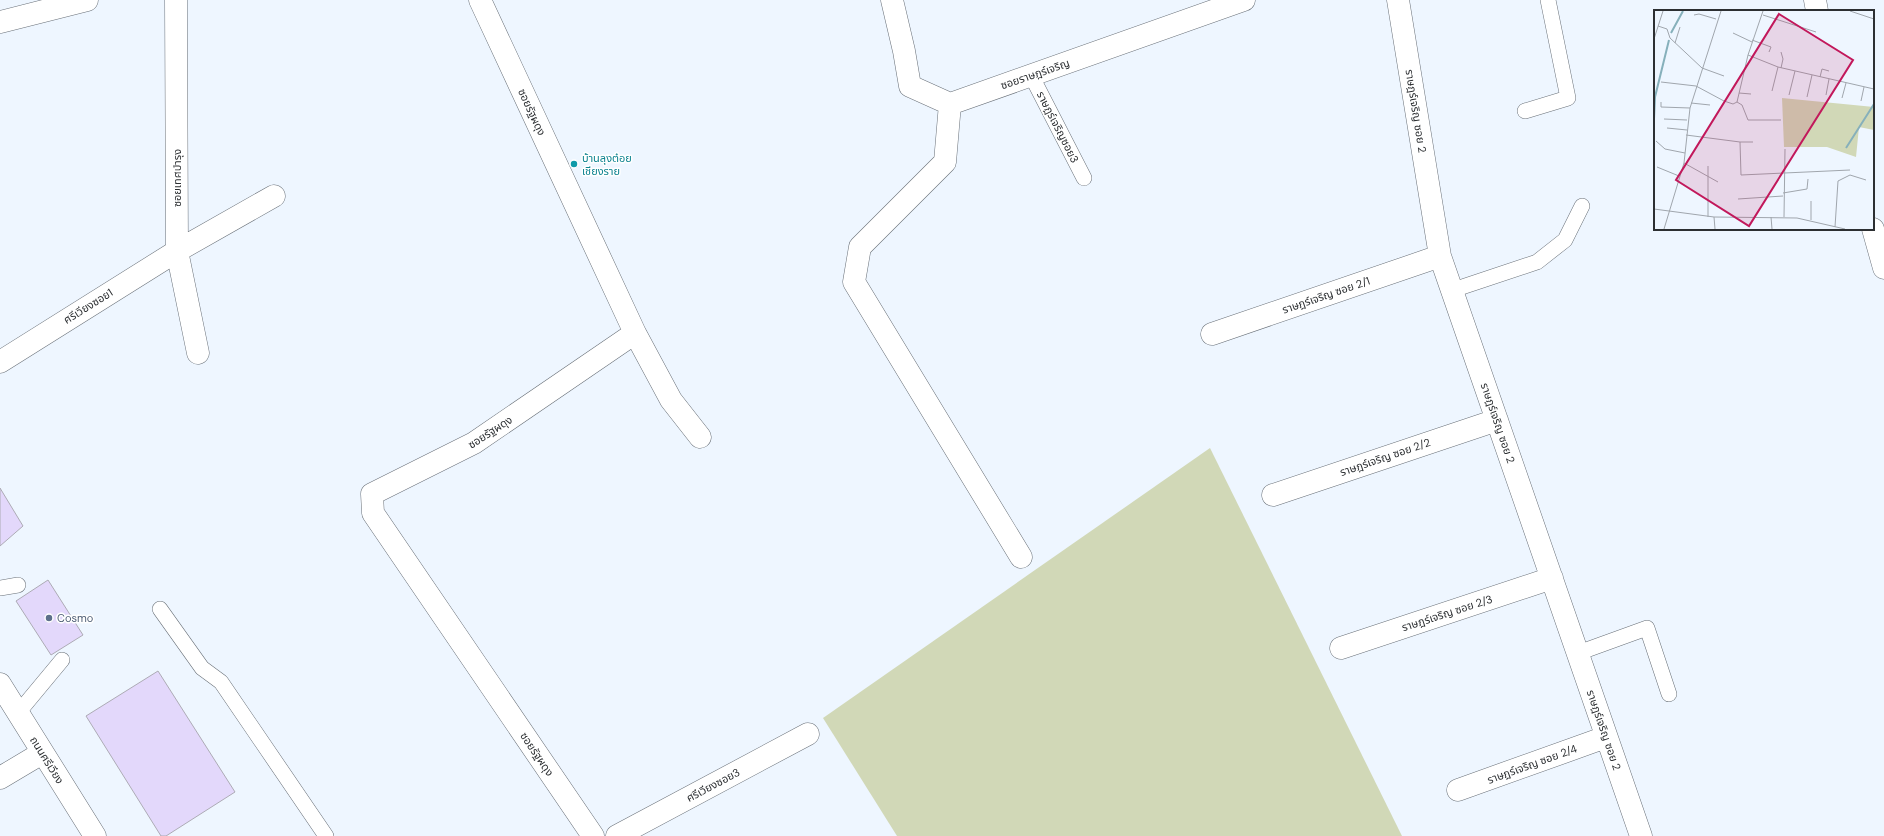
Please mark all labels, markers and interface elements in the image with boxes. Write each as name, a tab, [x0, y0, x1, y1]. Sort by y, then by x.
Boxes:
inset map	[1654, 10, 1874, 230]
street label: ซอยราษฎร์เจริญ	[999, 56, 1071, 92]
street label: ราษฎร์เจริญ ซอย 2	[1403, 68, 1429, 154]
street label: ซอยรัฐผดุง	[515, 86, 549, 138]
street label: ราษฎร์เจริญซอย3	[1034, 89, 1082, 165]
street label: ซอยเทศบำรุง	[170, 149, 184, 207]
place label: บ้านลุงต๋อย เชียงราย	[582, 151, 632, 178]
marker: บ้านลุงต๋อย เชียงราย	[569, 159, 579, 169]
street label: ราษฎร์เจริญ ซอย 2/1	[1280, 273, 1372, 317]
street label: ศรีเวียงซอย1	[61, 285, 115, 327]
street label: ราษฎร์เจริญ ซอย 2	[1478, 381, 1518, 465]
street label: ซอยรัฐผดุง	[465, 412, 515, 452]
street label: ราษฎร์เจริญ ซอย 2/2	[1338, 435, 1432, 479]
street label: ราษฎร์เจริญ ซอย 2/3	[1400, 592, 1494, 634]
place label: Cosmo	[57, 611, 93, 625]
marker: Cosmo	[44, 613, 54, 623]
street label: ราษฎร์เจริญ ซอย 2	[1584, 688, 1624, 772]
street label: ซอยรัฐผดุง	[517, 729, 557, 779]
street label: ถนนศรีเวียง	[27, 734, 67, 786]
street label: ราษฎร์เจริญ ซอย 2/4	[1485, 741, 1579, 787]
street label: ศรีเวียงซอย3	[684, 765, 742, 805]

